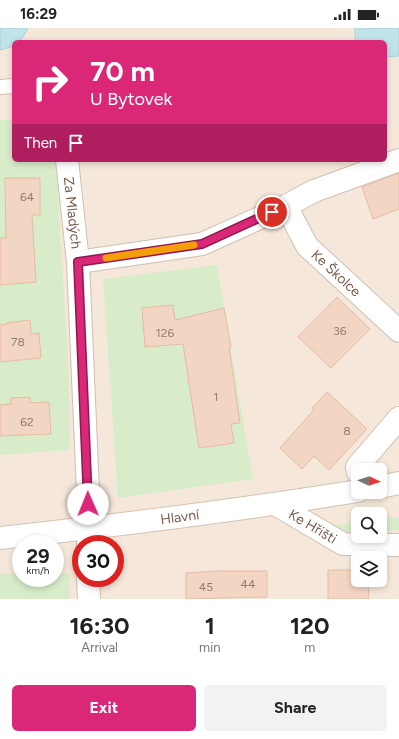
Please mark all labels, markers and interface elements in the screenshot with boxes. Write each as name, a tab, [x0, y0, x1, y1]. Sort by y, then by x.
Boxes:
text: 16:29	[20, 5, 57, 23]
text: 70 m	[90, 54, 155, 88]
icon: right	[24, 56, 76, 108]
text: U Bytovek	[90, 88, 172, 110]
icon: arrive	[65, 132, 87, 154]
text: Then	[24, 134, 57, 152]
street label: Za Mladých	[60, 176, 85, 250]
house number: 64	[20, 190, 35, 204]
pin	[255, 195, 289, 229]
icon: arrive	[261, 201, 283, 223]
street label: Ke Školce	[308, 246, 364, 301]
house number: 36	[333, 324, 347, 338]
house number: 126	[156, 326, 174, 340]
house number: 78	[11, 335, 25, 349]
house number: 1	[214, 390, 218, 404]
house number: 62	[20, 415, 34, 429]
house number: 8	[343, 424, 351, 438]
north arrow	[351, 463, 387, 499]
map controls	[351, 463, 387, 587]
position arrow	[67, 483, 109, 525]
street label: Hlavní	[159, 506, 201, 528]
street label: Ke Hřišti	[285, 506, 340, 548]
button: search	[351, 507, 387, 543]
speed limit sign: 30	[72, 535, 124, 587]
text: 29	[26, 544, 50, 568]
button: layers	[351, 551, 387, 587]
text: km/h	[27, 564, 49, 577]
house number: 44	[241, 577, 256, 591]
house number: 45	[199, 580, 213, 594]
text: 16:30	[69, 611, 130, 640]
text: 1	[205, 611, 215, 640]
text: 120	[290, 611, 330, 640]
text: Arrival	[81, 640, 118, 655]
text: min	[199, 640, 220, 655]
text: m	[304, 640, 315, 655]
button: Exit	[12, 685, 196, 731]
button: Share	[204, 685, 387, 731]

